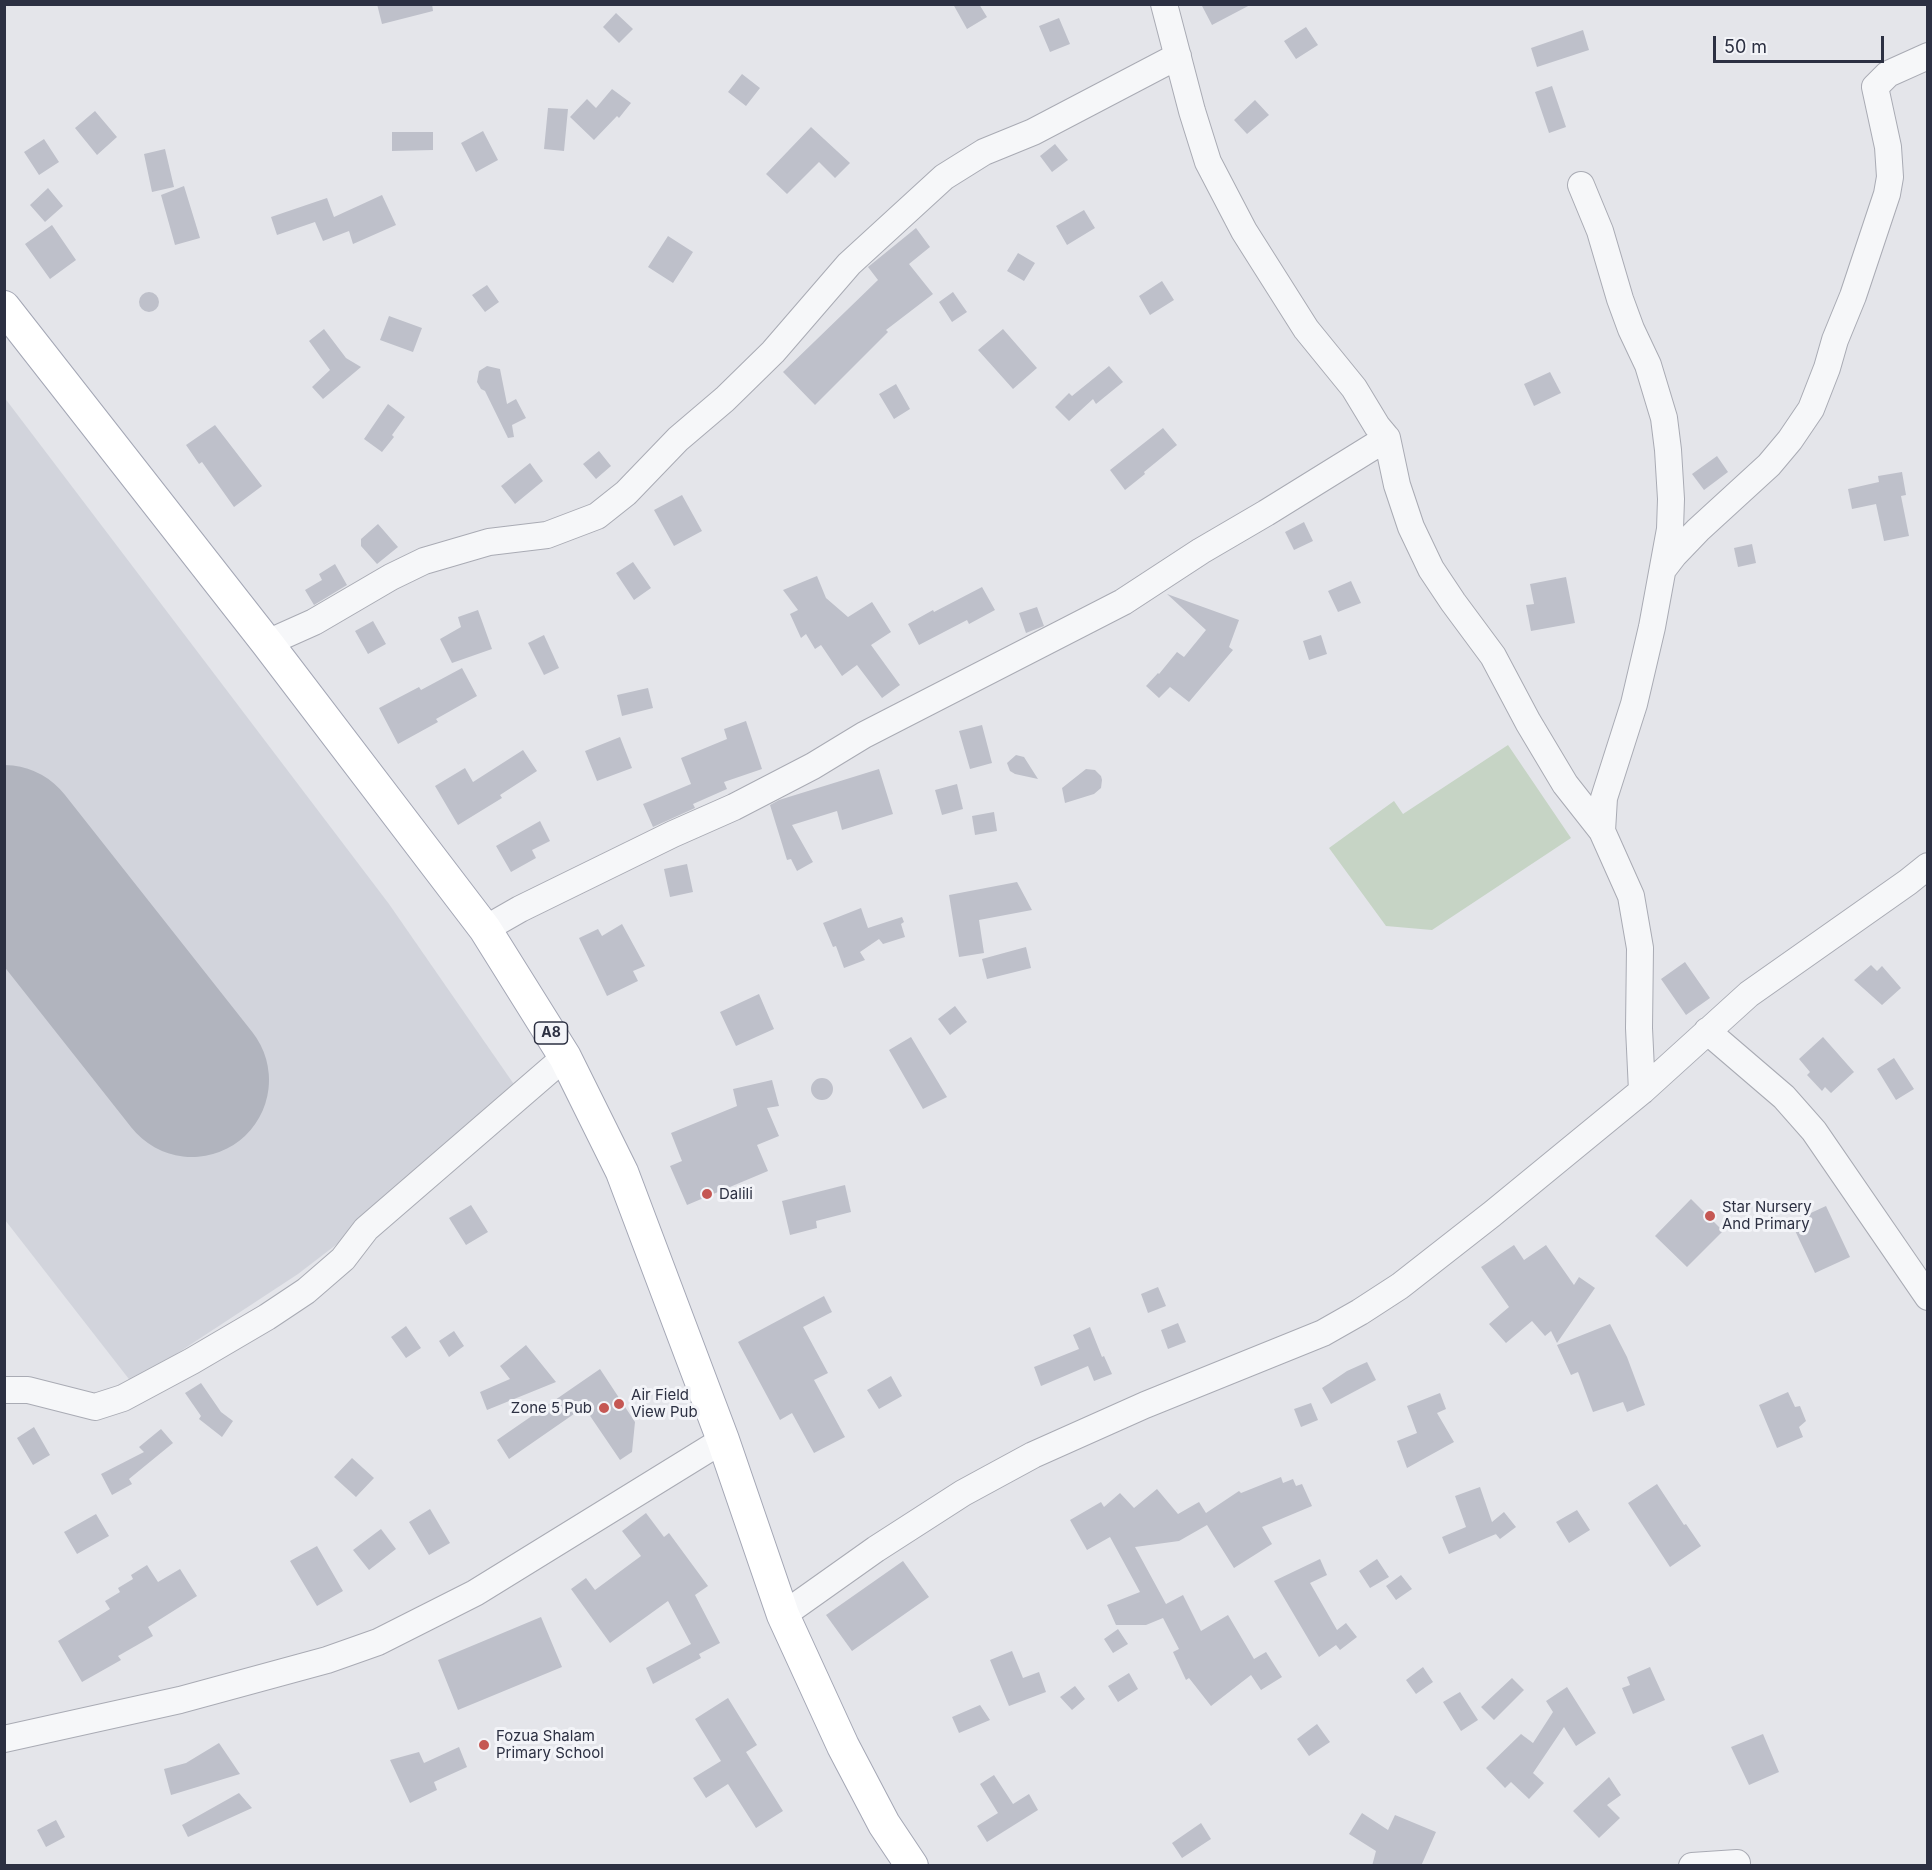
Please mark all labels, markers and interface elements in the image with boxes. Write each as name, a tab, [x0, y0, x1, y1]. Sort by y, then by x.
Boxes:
scale bar	[1716, 24, 1887, 62]
text: 50 m	[1724, 36, 1767, 57]
road number: A8	[534, 1022, 568, 1044]
place label: Dalili	[719, 1185, 753, 1203]
marker: Dalili	[700, 1187, 714, 1201]
place label: Star Nursery And Primary	[1722, 1198, 1812, 1233]
marker: Star Nursery And Primary	[1703, 1209, 1717, 1223]
place label: Air Field View Pub	[631, 1386, 698, 1421]
marker: Air Field View Pub	[612, 1397, 626, 1411]
place label: Zone 5 Pub	[511, 1399, 592, 1417]
marker: Zone 5 Pub	[597, 1401, 611, 1415]
place label: Fozua Shalam Primary School	[496, 1727, 604, 1762]
marker: Fozua Shalam Primary School	[477, 1738, 491, 1752]

